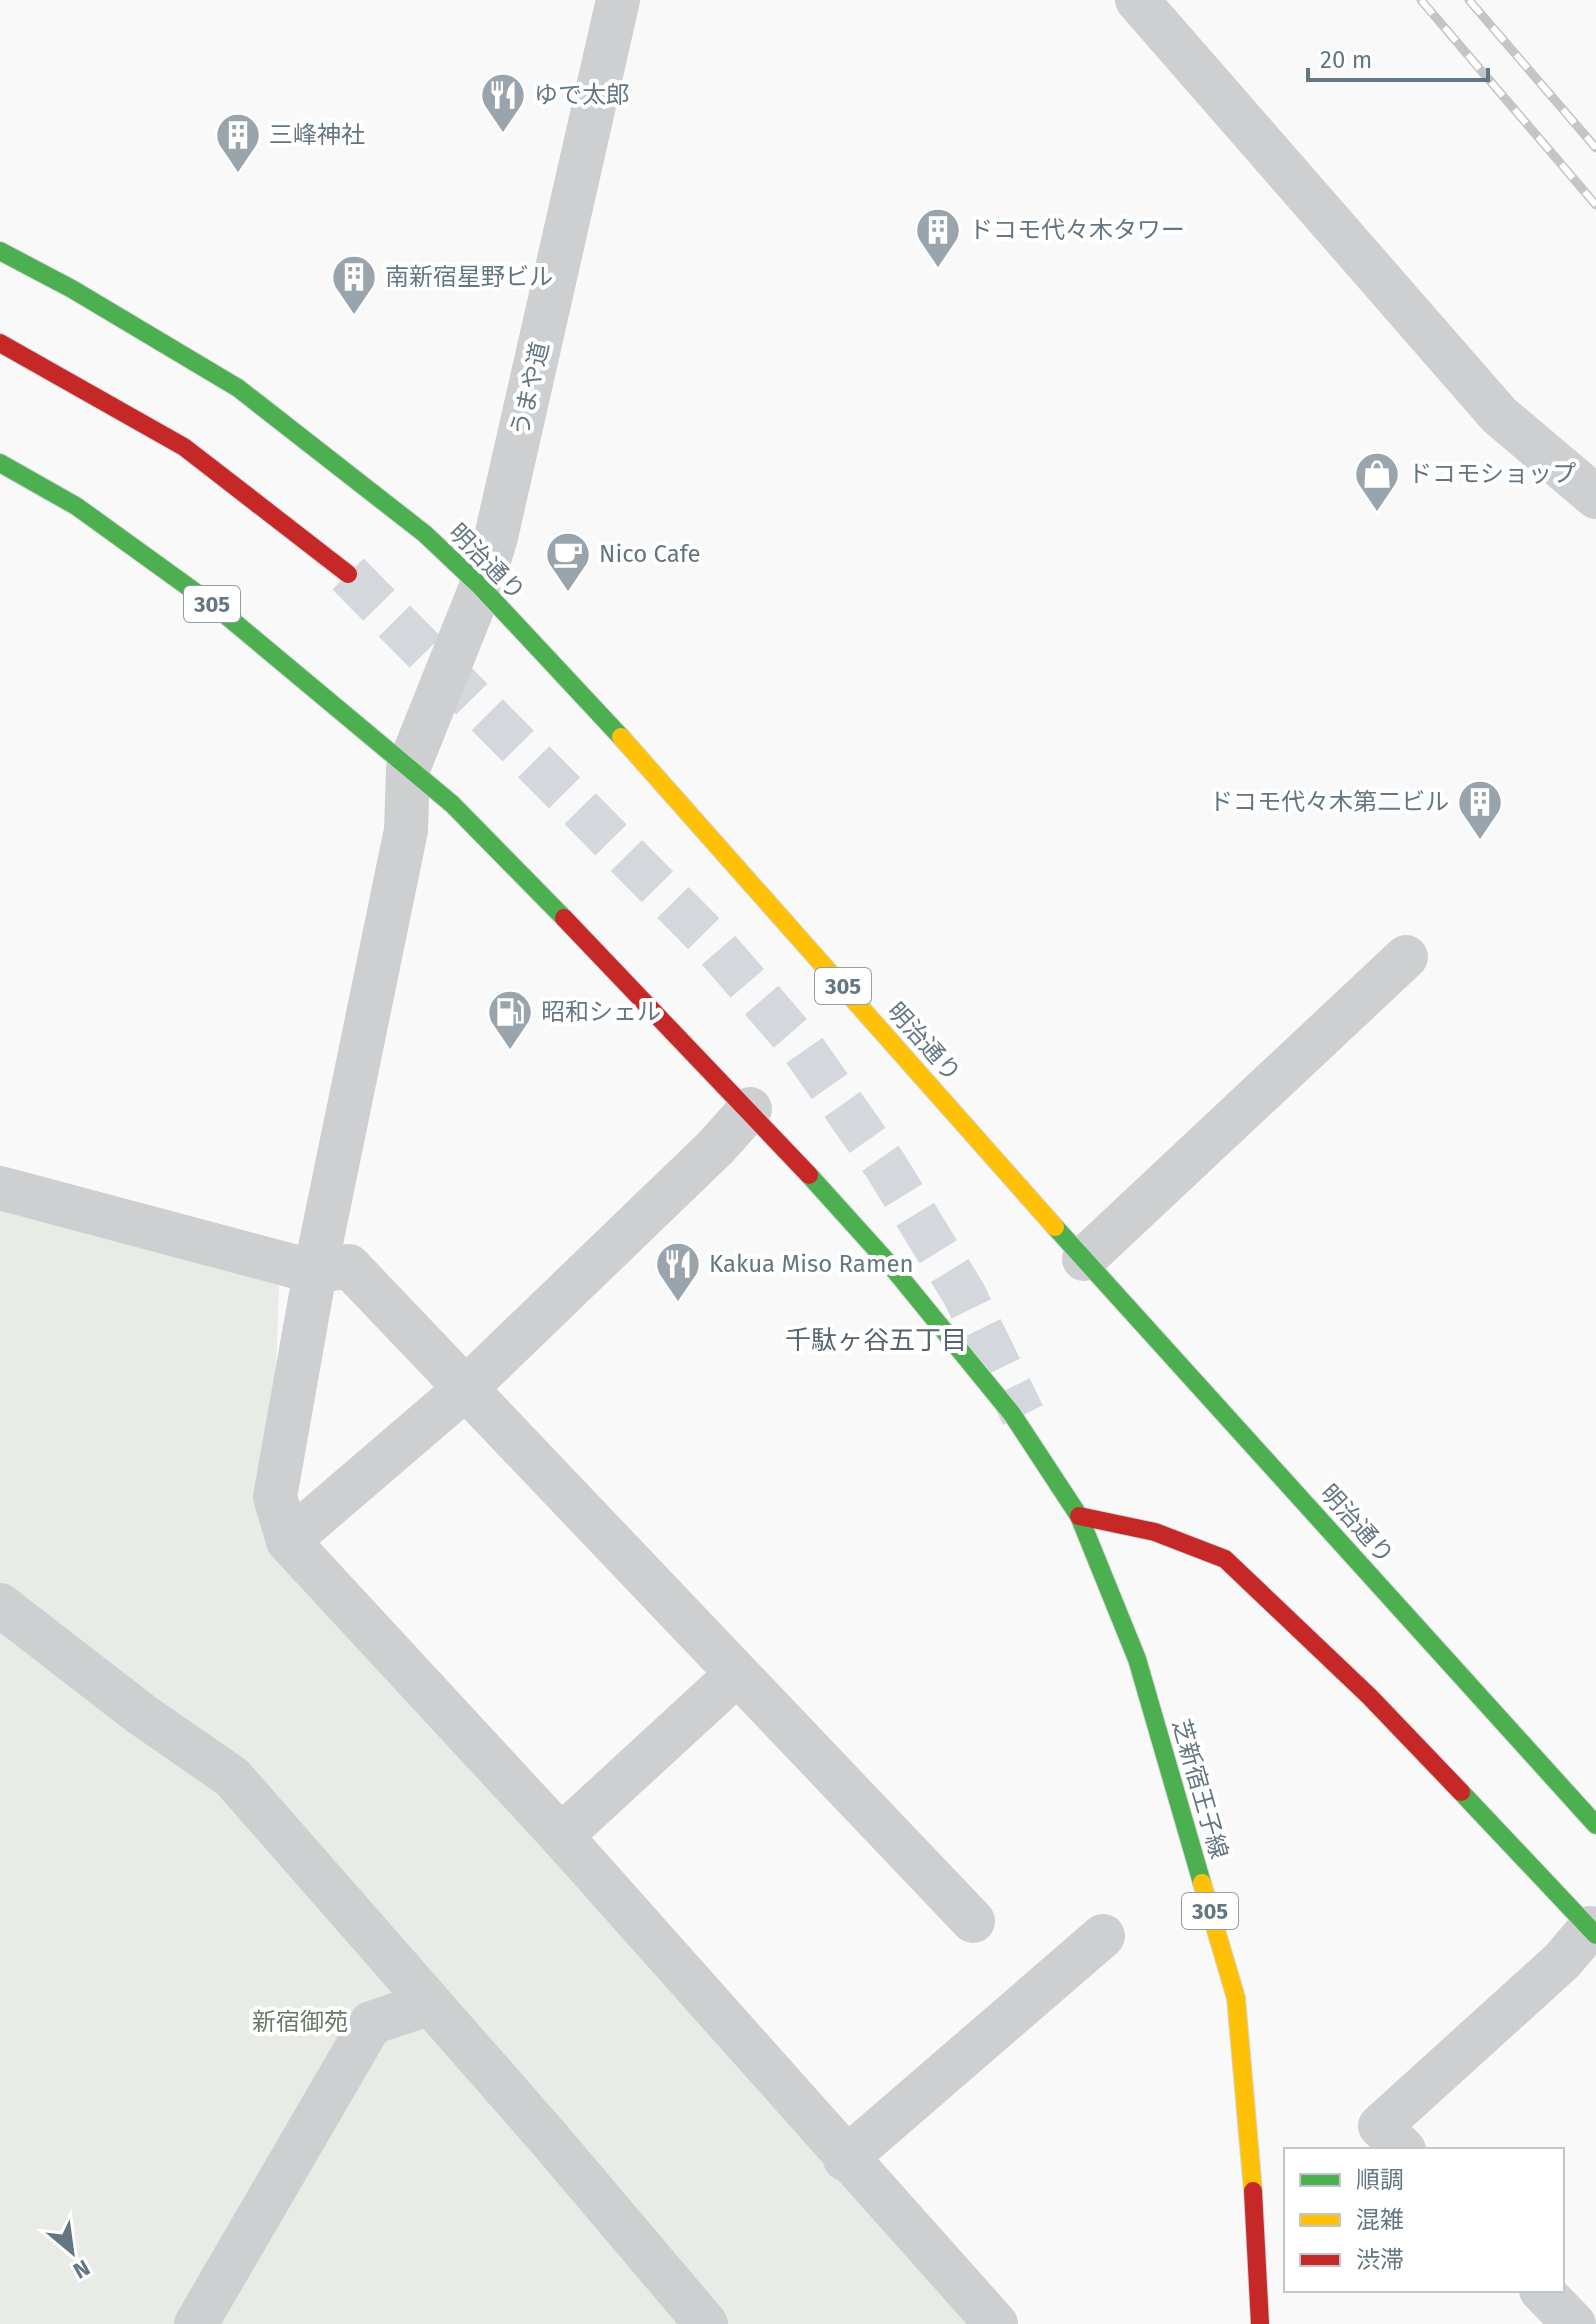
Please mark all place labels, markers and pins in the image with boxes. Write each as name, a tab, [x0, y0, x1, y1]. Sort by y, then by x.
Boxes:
restaurant icon: ゆで太郎	[479, 71, 527, 134]
place label: ゆで太郎	[534, 81, 630, 109]
building icon: 三峰神社	[214, 111, 262, 174]
place label: 三峰神社	[269, 121, 365, 149]
building icon: ドコモ代々木タワー	[914, 206, 962, 269]
place label: ドコモ代々木タワー	[969, 216, 1185, 244]
building icon: 南新宿星野ビル	[330, 253, 378, 316]
place label: 南新宿星野ビル	[385, 263, 553, 291]
shop icon: ドコモショップ	[1353, 450, 1401, 513]
place label: ドコモショップ	[1408, 460, 1576, 488]
cafe icon: Nico Cafe	[544, 530, 592, 593]
place label: Nico Cafe	[599, 540, 701, 568]
building icon: ドコモ代々木第二ビル	[1456, 778, 1504, 841]
place label: ドコモ代々木第二ビル	[1209, 788, 1449, 816]
fuel station icon: 昭和シェル	[486, 988, 534, 1051]
place label: 昭和シェル	[541, 998, 661, 1026]
restaurant icon: Kakua Miso Ramen	[654, 1240, 702, 1303]
place label: Kakua Miso Ramen	[709, 1250, 914, 1278]

